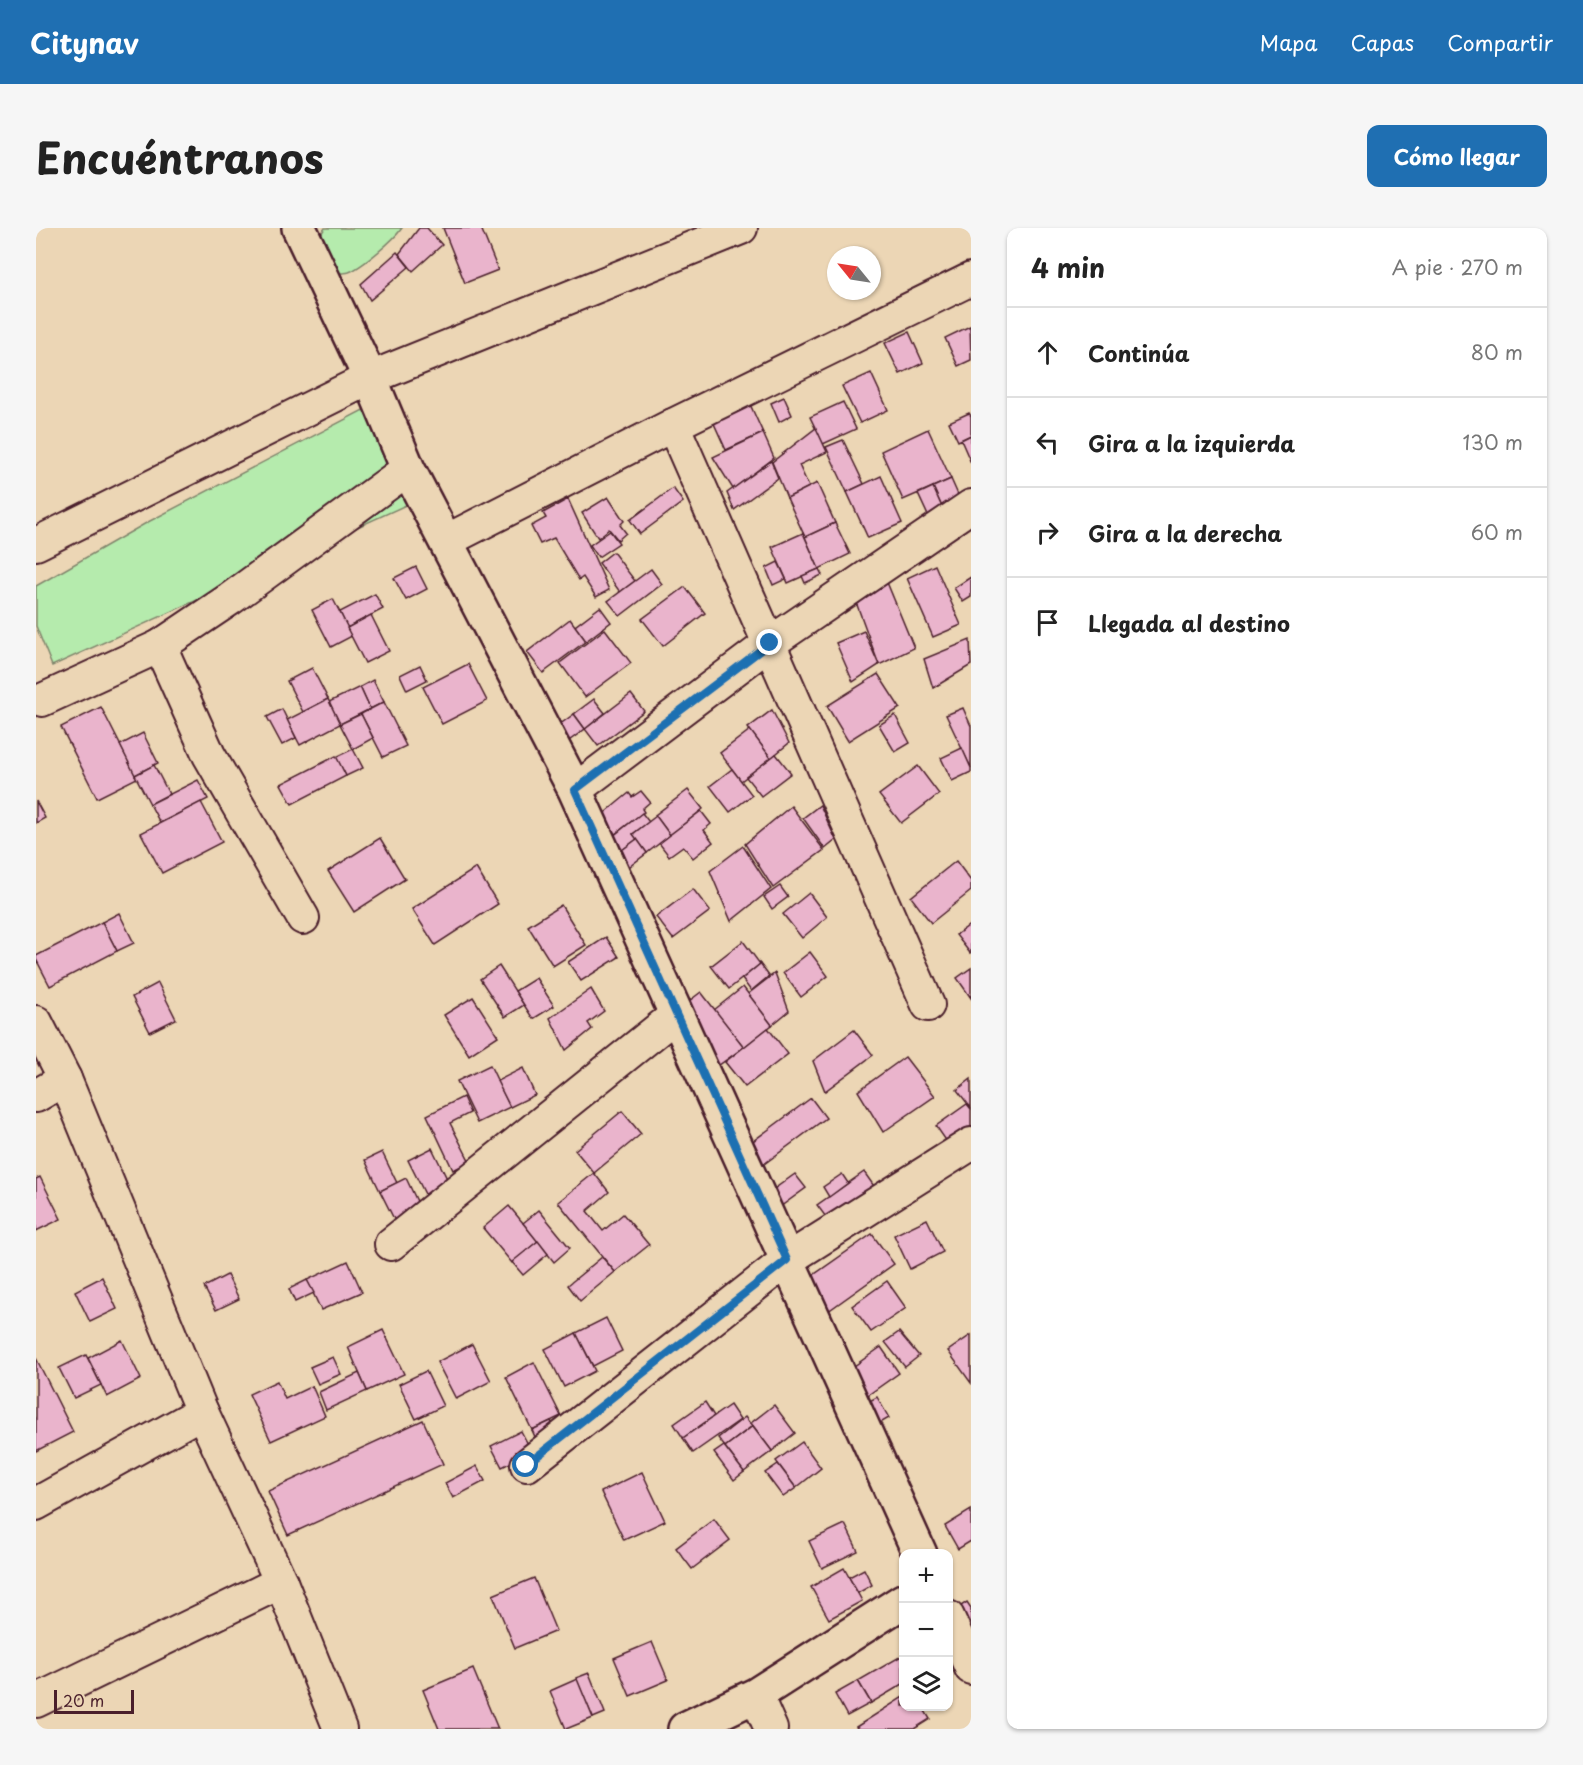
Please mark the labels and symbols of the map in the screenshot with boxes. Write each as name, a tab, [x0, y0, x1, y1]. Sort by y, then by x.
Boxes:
north arrow	[827, 246, 881, 300]
route end	[756, 629, 782, 655]
route start	[512, 1451, 538, 1477]
scale bar	[54, 1687, 134, 1714]

